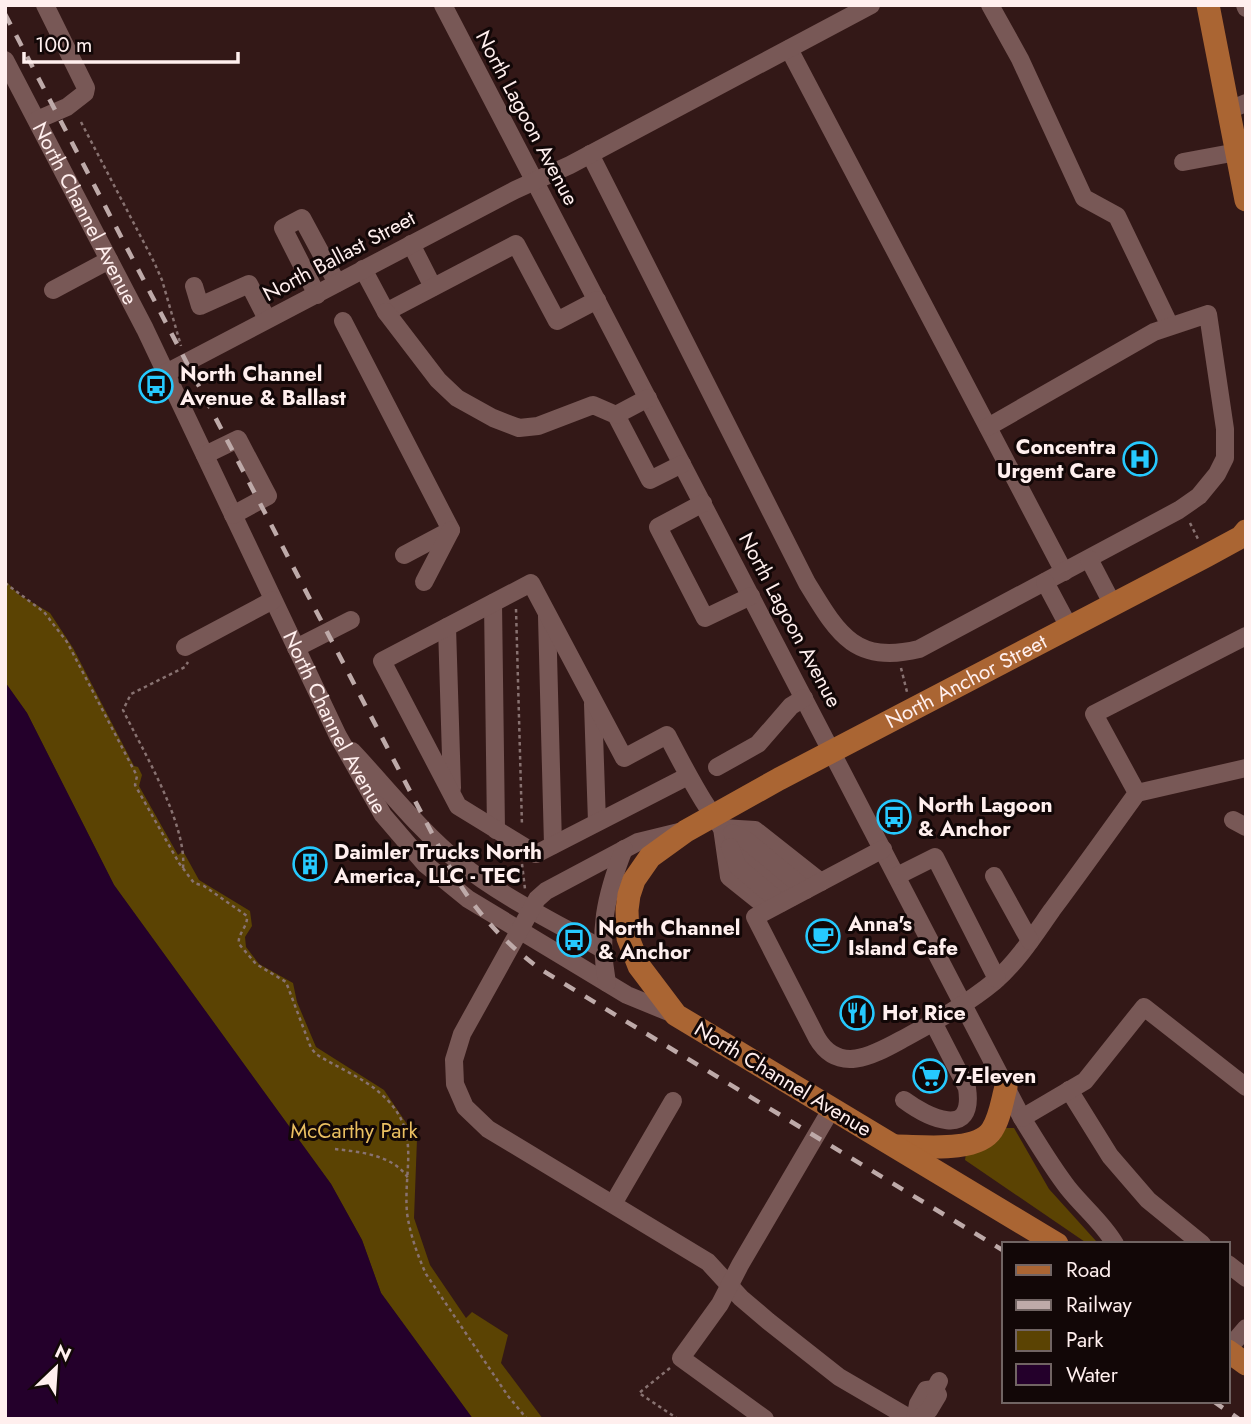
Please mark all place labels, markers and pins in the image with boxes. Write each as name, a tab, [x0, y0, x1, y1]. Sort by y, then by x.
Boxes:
place label: North Channel Avenue & Ballast	[179, 359, 346, 413]
bus stop icon: North Channel Avenue & Ballast	[137, 367, 175, 405]
place label: Concentra Urgent Care	[997, 432, 1116, 486]
hospital icon: Concentra Urgent Care	[1121, 440, 1159, 478]
place label: North Lagoon & Anchor	[918, 790, 1053, 844]
bus stop icon: North Lagoon & Anchor	[875, 798, 913, 836]
place label: Daimler Trucks North America, LLC - TEC	[333, 837, 542, 891]
building icon: Daimler Trucks North America, LLC - TEC	[291, 845, 329, 883]
place label: Anna's Island Cafe	[847, 909, 958, 963]
place label: North Channel & Anchor	[598, 913, 740, 967]
cafe icon: Anna's Island Cafe	[804, 917, 842, 955]
bus stop icon: North Channel & Anchor	[555, 921, 593, 959]
restaurant icon: Hot Rice	[838, 994, 876, 1032]
place label: Hot Rice	[882, 998, 966, 1028]
supermarket icon: 7-Eleven	[911, 1057, 949, 1095]
place label: 7-Eleven	[954, 1061, 1036, 1091]

